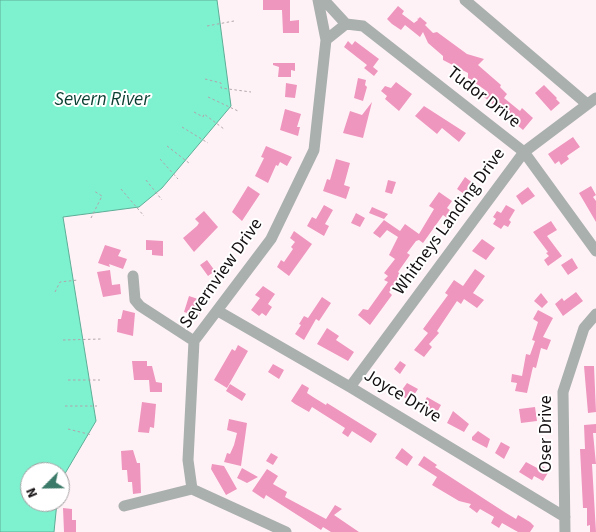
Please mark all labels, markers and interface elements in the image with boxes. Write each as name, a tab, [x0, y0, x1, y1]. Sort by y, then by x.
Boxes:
street label: Tudor Drive	[442, 63, 524, 133]
water label: Severn River	[54, 90, 150, 112]
street label: Whitneys Landing Drive	[389, 144, 511, 300]
street label: Severnview Drive	[176, 215, 268, 333]
street label: Joyce Drive	[360, 366, 444, 428]
street label: Oser Drive	[536, 395, 558, 473]
north arrow	[20, 462, 70, 512]
text: N	[21, 484, 43, 501]

